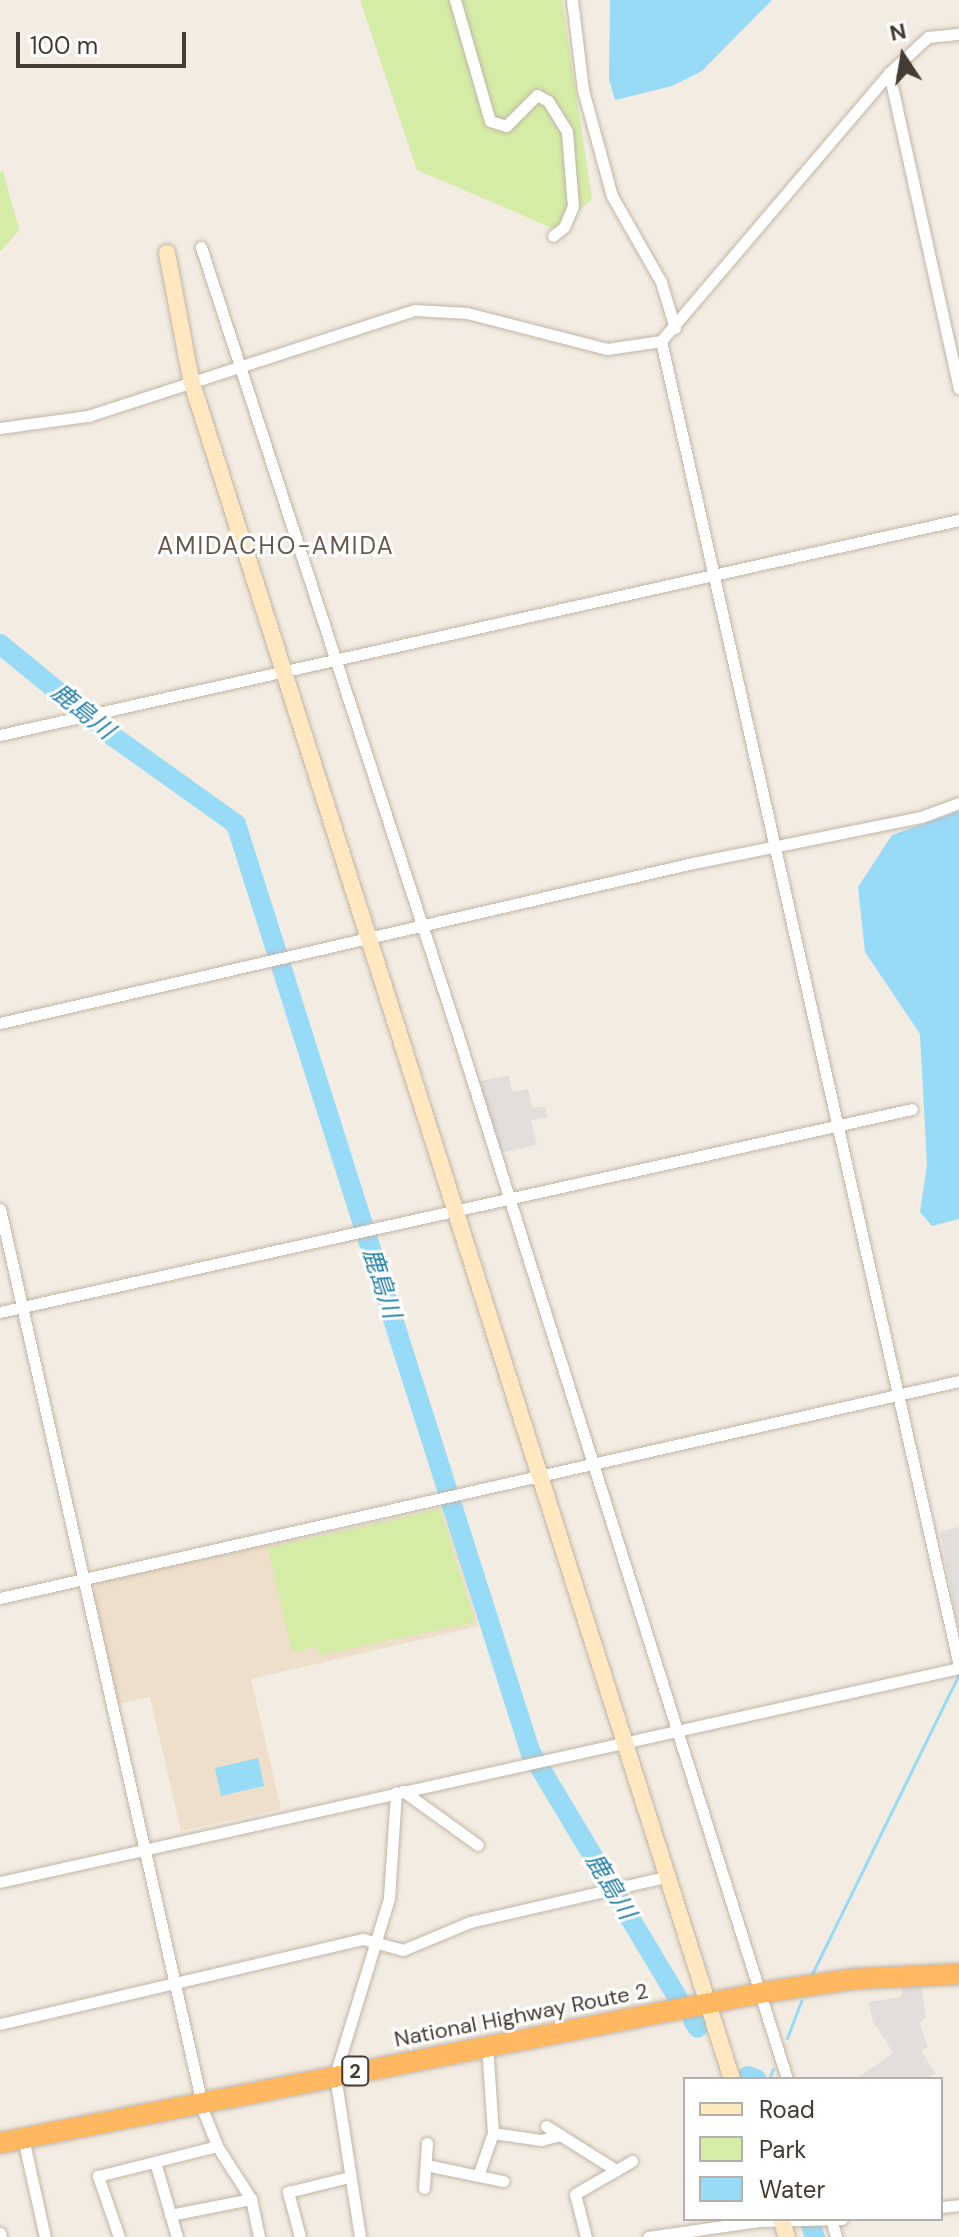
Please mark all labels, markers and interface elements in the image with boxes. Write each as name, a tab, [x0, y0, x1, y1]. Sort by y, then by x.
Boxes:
scale bar	[20, 16, 190, 66]
north arrow	[863, 16, 943, 96]
text: N	[887, 16, 909, 48]
text: 100 m	[30, 30, 98, 61]
district label: AMIDACHO-AMIDA	[157, 532, 395, 560]
water label: 鹿島川	[46, 677, 120, 745]
water label: 鹿島川	[357, 1244, 407, 1322]
water label: 鹿島川	[580, 1848, 642, 1924]
street label: National Highway Route 2	[392, 1977, 650, 2053]
road number: 2	[341, 2055, 369, 2087]
legend	[683, 2077, 943, 2221]
text: Road	[759, 2094, 815, 2125]
text: Park	[759, 2134, 806, 2165]
text: Water	[759, 2174, 825, 2205]

